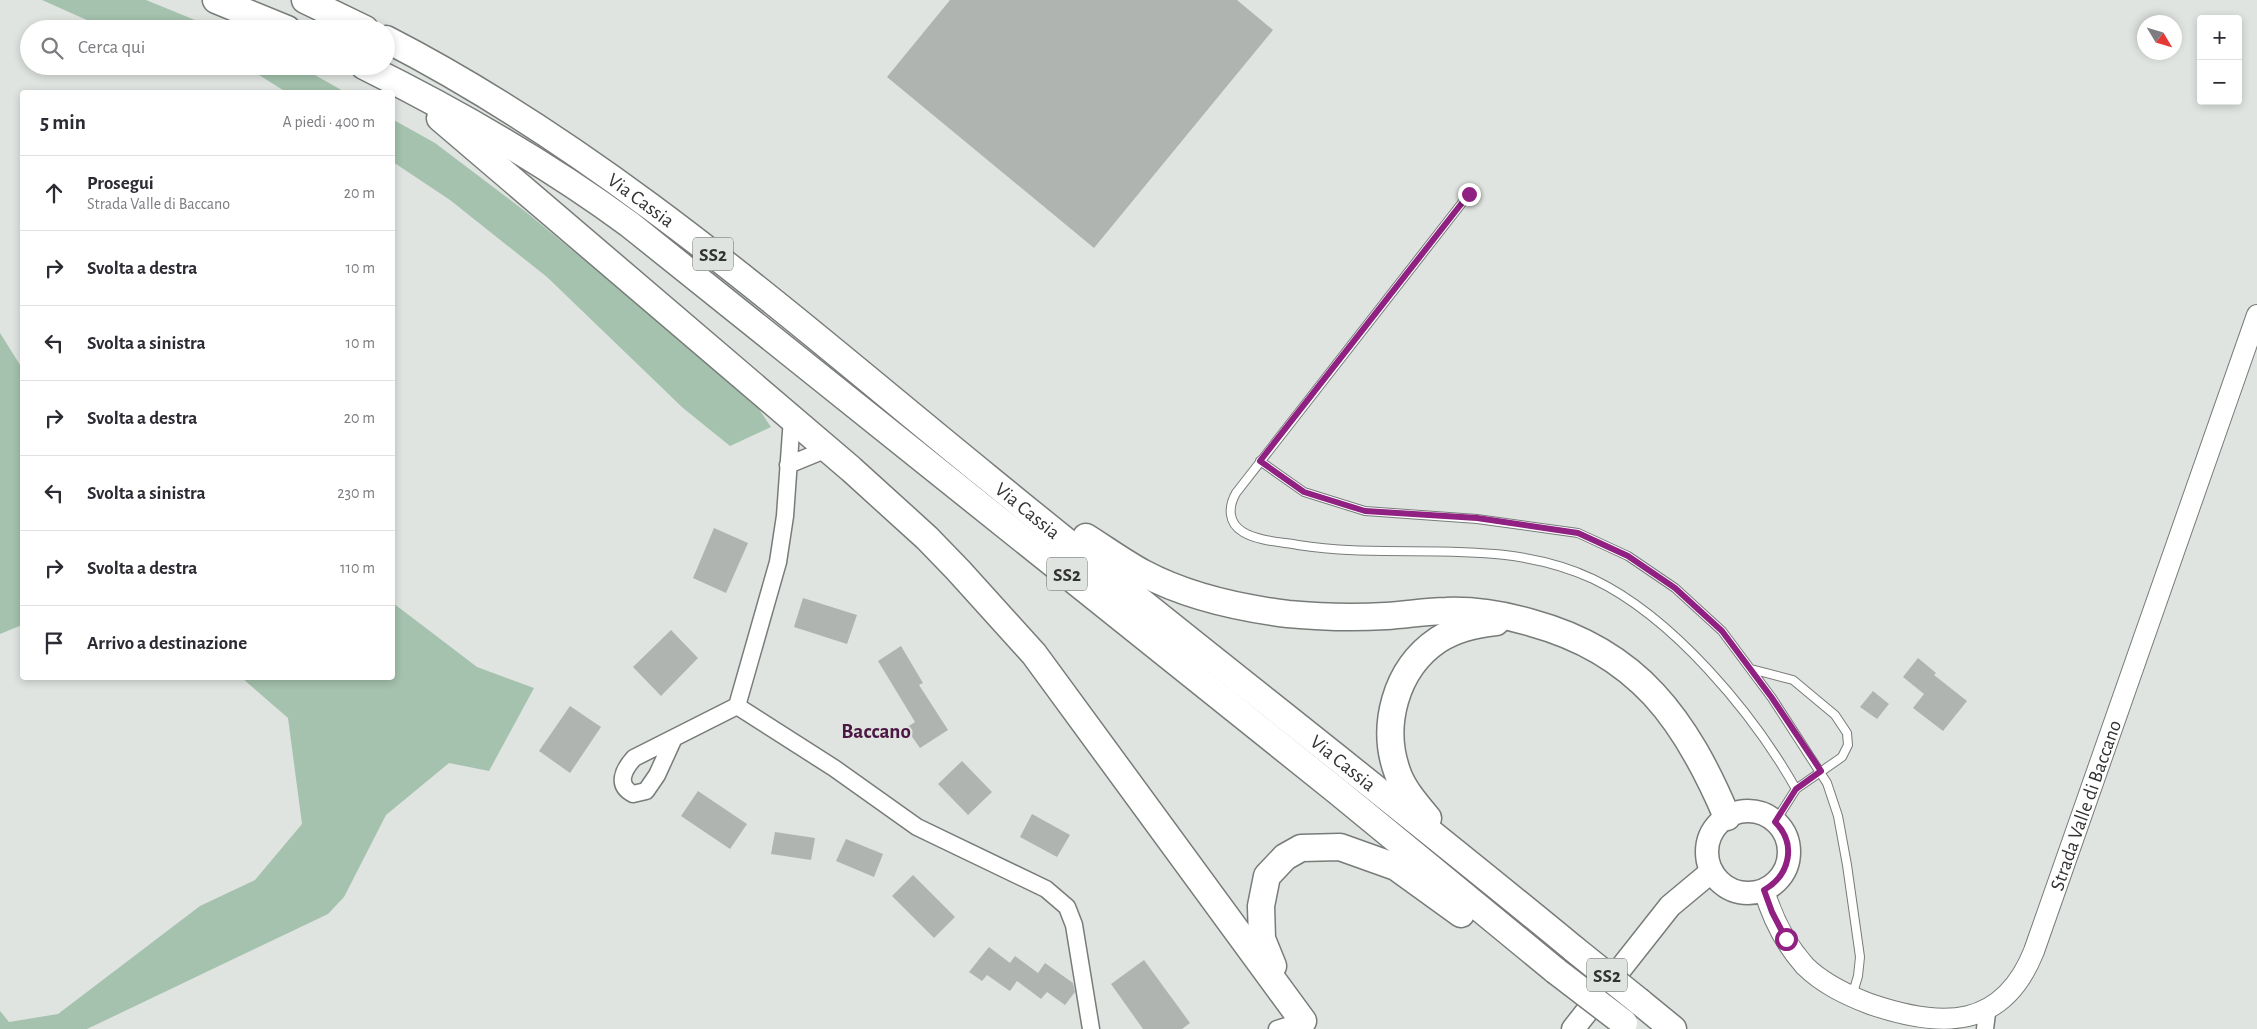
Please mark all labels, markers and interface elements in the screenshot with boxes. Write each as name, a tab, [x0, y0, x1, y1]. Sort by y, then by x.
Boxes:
north arrow	[2137, 15, 2182, 60]
map controls	[2197, 15, 2242, 105]
button: +	[2197, 15, 2242, 60]
search box	[20, 20, 395, 75]
icon: search	[38, 34, 66, 62]
text: Cerca qui	[78, 38, 145, 57]
button: −	[2197, 60, 2242, 105]
text: 5 min	[40, 112, 86, 133]
text: A piedi · 400 m	[283, 114, 375, 130]
street label: Via Cassia	[604, 170, 678, 232]
text: Prosegui	[87, 174, 154, 193]
icon: ahead	[40, 179, 68, 207]
route end	[1458, 183, 1481, 206]
text: 20 m	[344, 185, 375, 201]
text: Strada Valle di Baccano	[87, 196, 230, 212]
road number: SS2	[693, 238, 733, 270]
icon: right	[40, 254, 68, 282]
text: Svolta a destra	[87, 259, 197, 278]
text: 10 m	[346, 260, 375, 276]
icon: left	[40, 329, 68, 357]
text: Svolta a sinistra	[87, 334, 206, 353]
text: 10 m	[346, 335, 375, 351]
icon: right	[40, 404, 68, 432]
text: Svolta a destra	[87, 409, 197, 428]
text: 20 m	[344, 410, 375, 426]
icon: left	[40, 479, 68, 507]
street label: Via Cassia	[991, 479, 1064, 543]
text: Svolta a sinistra	[87, 484, 206, 503]
text: 230 m	[337, 485, 375, 501]
icon: right	[40, 554, 68, 582]
road number: SS2	[1047, 558, 1087, 590]
text: Svolta a destra	[87, 559, 197, 578]
text: 110 m	[340, 560, 375, 576]
icon: arrive	[40, 629, 68, 657]
text: Arrivo a destinazione	[87, 634, 247, 653]
street label: Strada Valle di Baccano	[2047, 718, 2125, 893]
district label: Baccano	[841, 721, 911, 742]
street label: Via Cassia	[1306, 732, 1379, 795]
route start	[1775, 928, 1798, 951]
road number: SS2	[1587, 958, 1627, 992]

